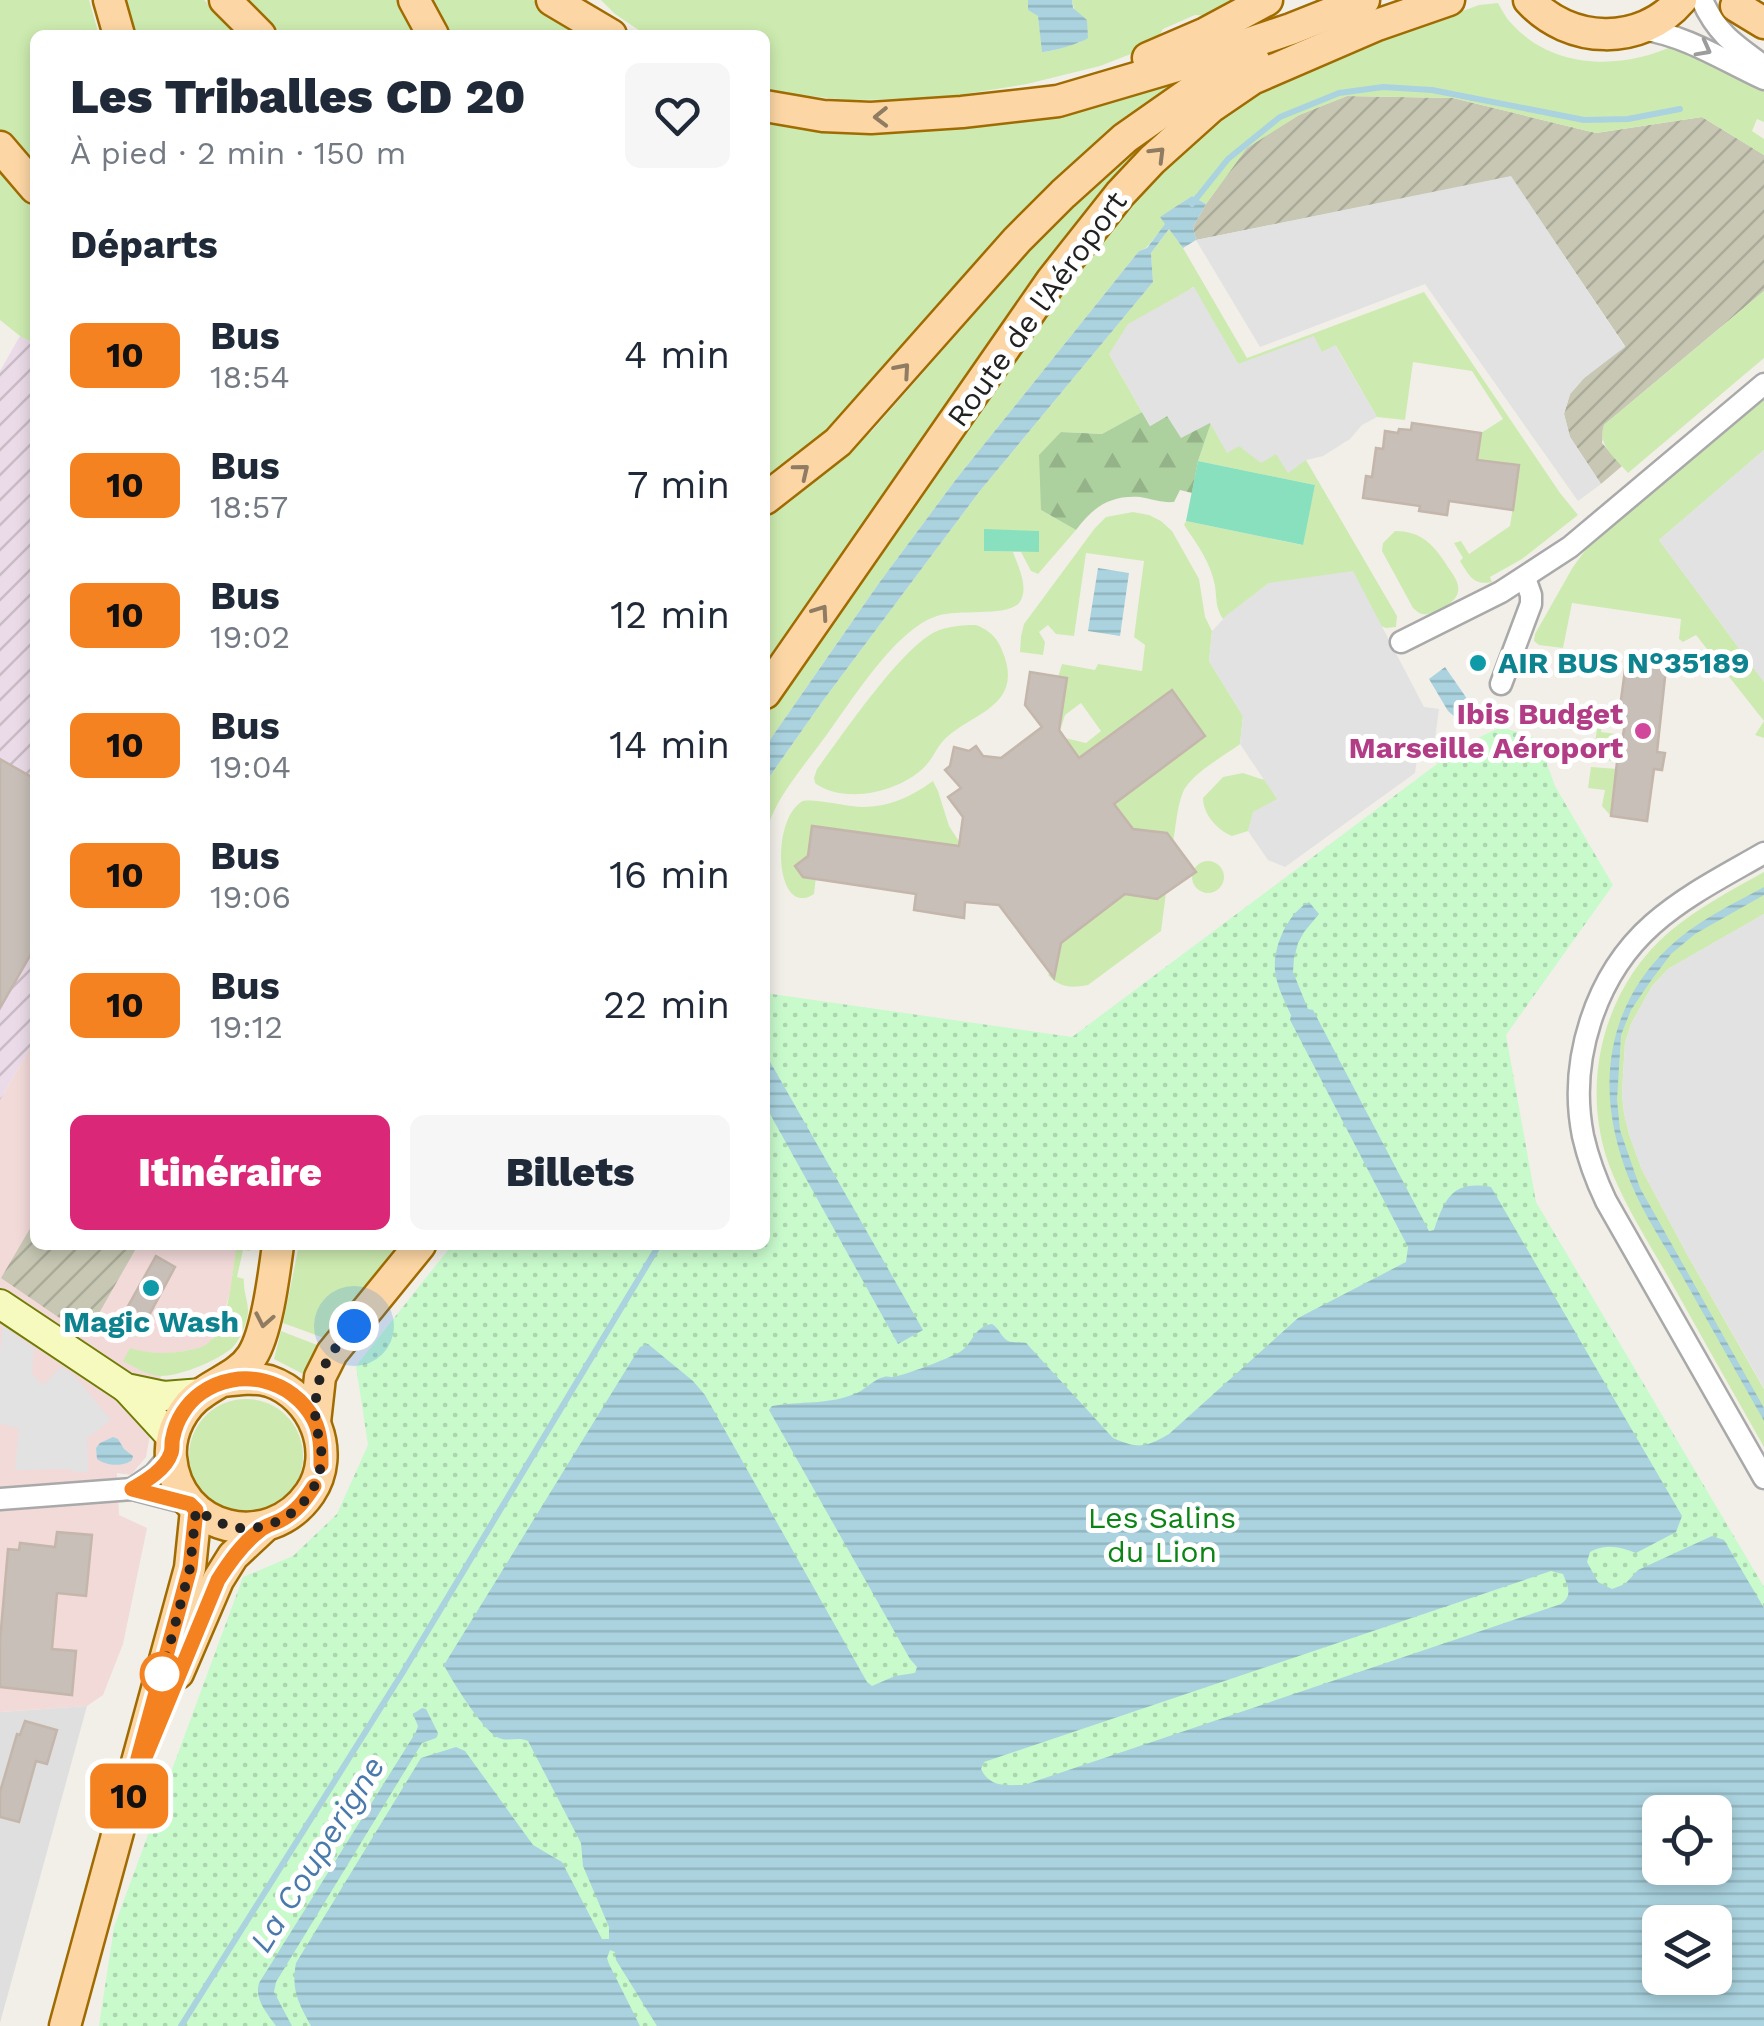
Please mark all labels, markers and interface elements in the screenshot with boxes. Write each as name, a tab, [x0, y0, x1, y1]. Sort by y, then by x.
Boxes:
one-way arrow	[1693, 37, 1711, 56]
button: heart	[625, 63, 730, 168]
text: Les Triballes CD 20	[70, 68, 525, 125]
one-way arrow	[872, 106, 888, 128]
text: À pied · 2 min · 150 m	[70, 134, 406, 172]
one-way arrow	[1147, 148, 1165, 166]
street label: Route de l'Aéroport	[940, 184, 1134, 433]
text: Départs	[70, 223, 218, 267]
text: Bus	[210, 314, 280, 358]
text: 4 min	[624, 333, 730, 377]
text: 10	[106, 334, 144, 376]
text: 18:54	[210, 358, 290, 396]
one-way arrow	[892, 363, 910, 382]
text: Bus	[210, 444, 280, 488]
text: 7 min	[627, 463, 730, 507]
text: 10	[106, 464, 144, 506]
one-way arrow	[790, 465, 808, 483]
text: 18:57	[210, 488, 288, 526]
text: Bus	[210, 574, 280, 618]
text: 12 min	[610, 593, 730, 637]
text: 10	[106, 594, 144, 636]
one-way arrow	[809, 605, 827, 624]
text: 19:02	[210, 618, 290, 656]
place label: AIR BUS N°35189	[1498, 645, 1749, 680]
marker: AIR BUS N°35189	[1467, 652, 1489, 674]
place label: Ibis Budget Marseille Aéroport	[1348, 696, 1623, 765]
text: Bus	[210, 704, 280, 748]
marker: Ibis Budget Marseille Aéroport	[1632, 720, 1654, 742]
text: 14 min	[609, 723, 730, 767]
text: 10	[106, 724, 144, 766]
text: 19:04	[210, 748, 291, 786]
text: Bus	[210, 834, 280, 878]
text: 16 min	[609, 853, 730, 897]
text: 10	[106, 854, 144, 896]
text: 19:06	[210, 878, 291, 916]
text: Bus	[210, 964, 280, 1008]
text: 22 min	[603, 983, 730, 1027]
text: 10	[106, 984, 144, 1026]
text: 19:12	[210, 1008, 283, 1046]
button: Itinéraire	[70, 1115, 390, 1230]
button: Billets	[410, 1115, 730, 1230]
marker: Magic Wash	[140, 1277, 162, 1299]
your location	[329, 1301, 379, 1351]
place label: Magic Wash	[63, 1304, 239, 1339]
one-way arrow	[254, 1312, 275, 1328]
park label: Les Salins du Lion	[1088, 1500, 1236, 1569]
unlabelled marker	[141, 1653, 183, 1695]
water label: La Couperigne	[242, 1749, 392, 1959]
line badge: 10	[84, 1764, 174, 1828]
text: 10	[110, 1775, 148, 1817]
map controls	[1642, 1795, 1732, 1995]
button: locate	[1642, 1795, 1732, 1885]
button: layers	[1642, 1905, 1732, 1995]

